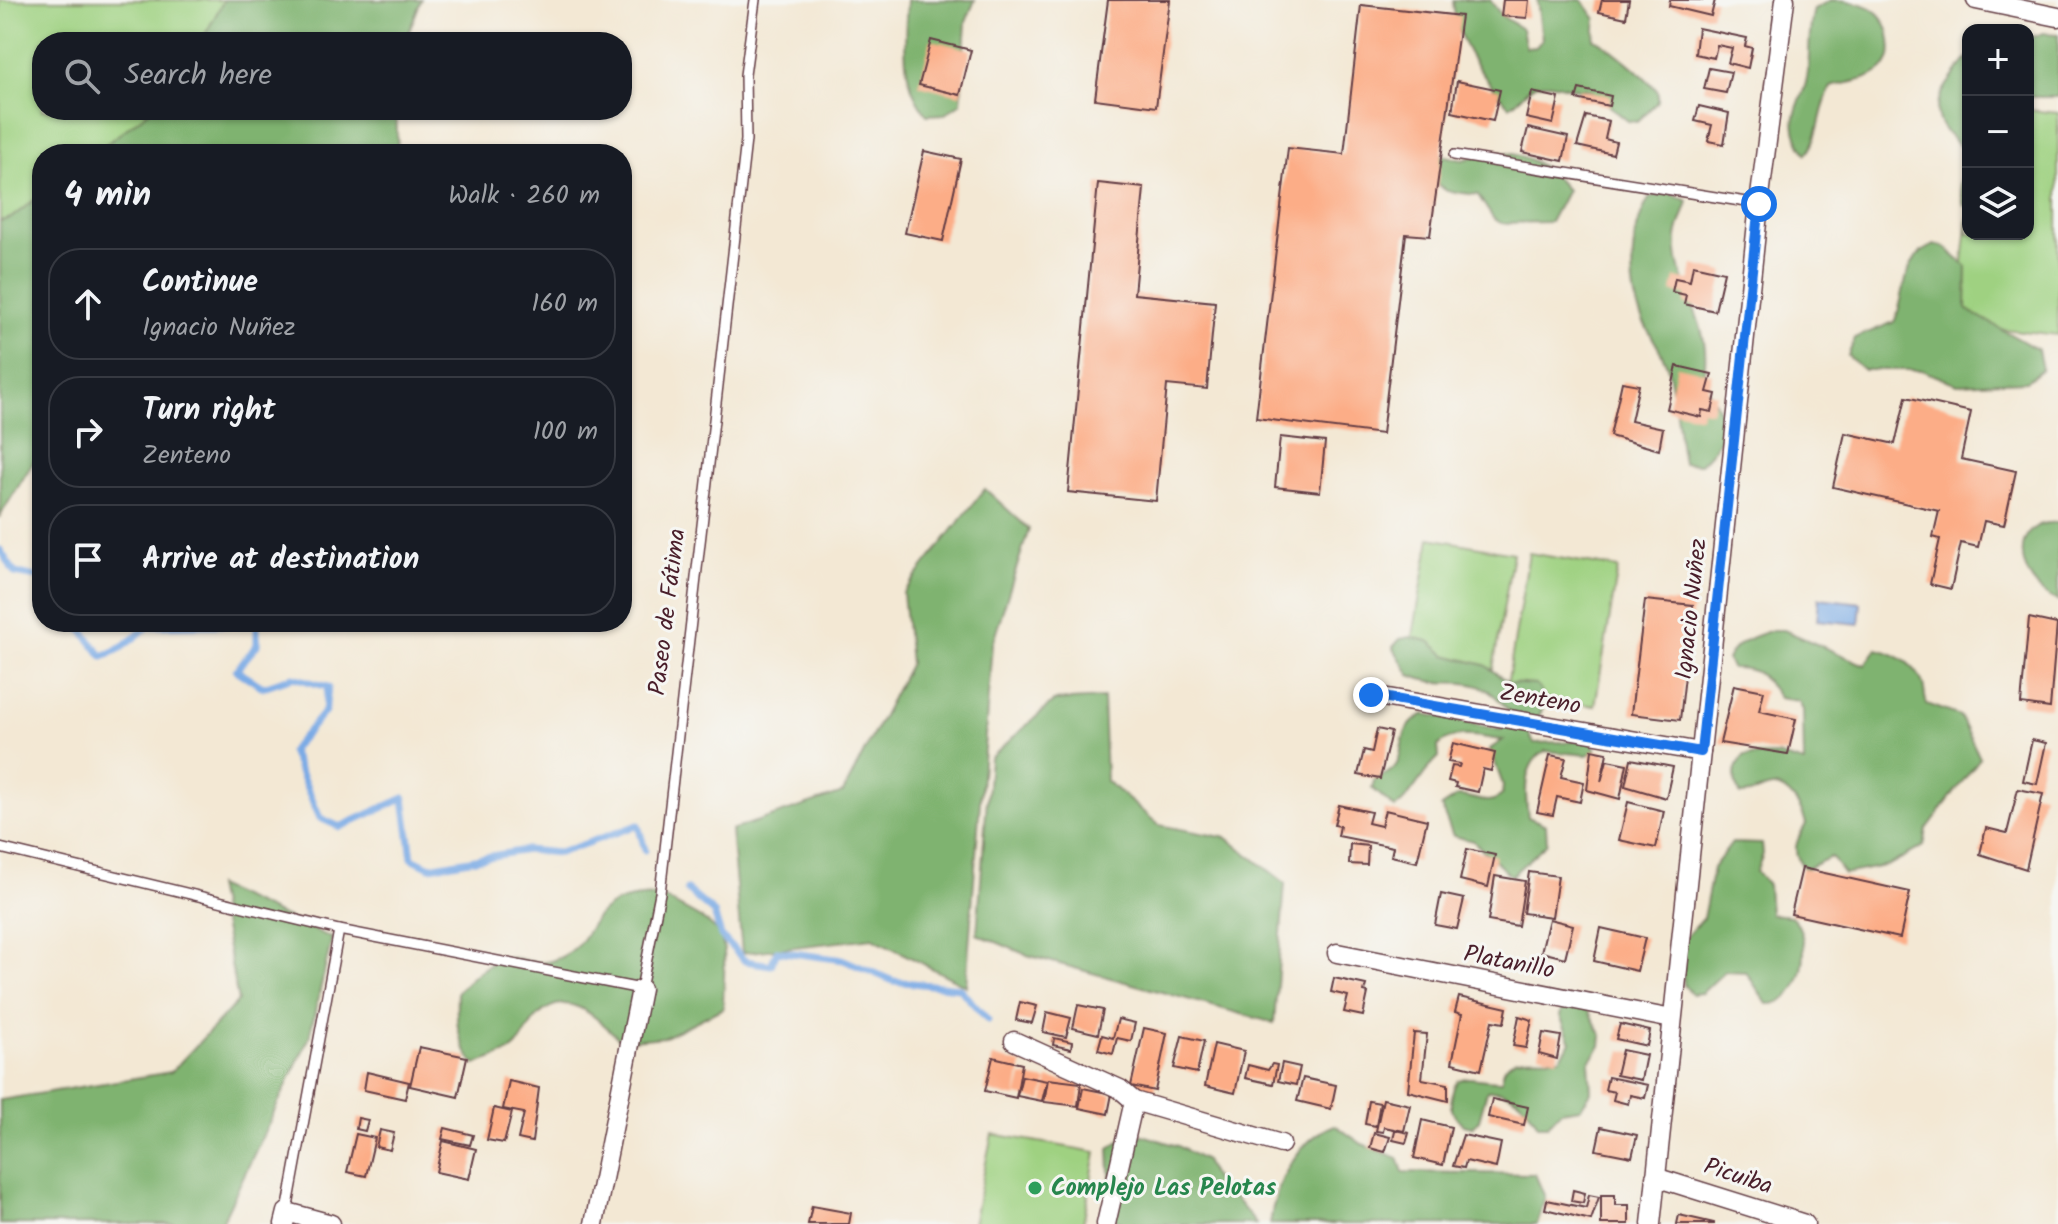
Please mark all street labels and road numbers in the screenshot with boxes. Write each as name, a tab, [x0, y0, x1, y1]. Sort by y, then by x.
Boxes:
street label: Paseo de Fátima	[638, 527, 698, 697]
street label: Ignacio Nuñez	[1665, 536, 1719, 682]
street label: Zenteno	[1496, 674, 1584, 726]
street label: Platanillo	[1460, 935, 1558, 991]
street label: Picuiba	[1698, 1148, 1778, 1206]

